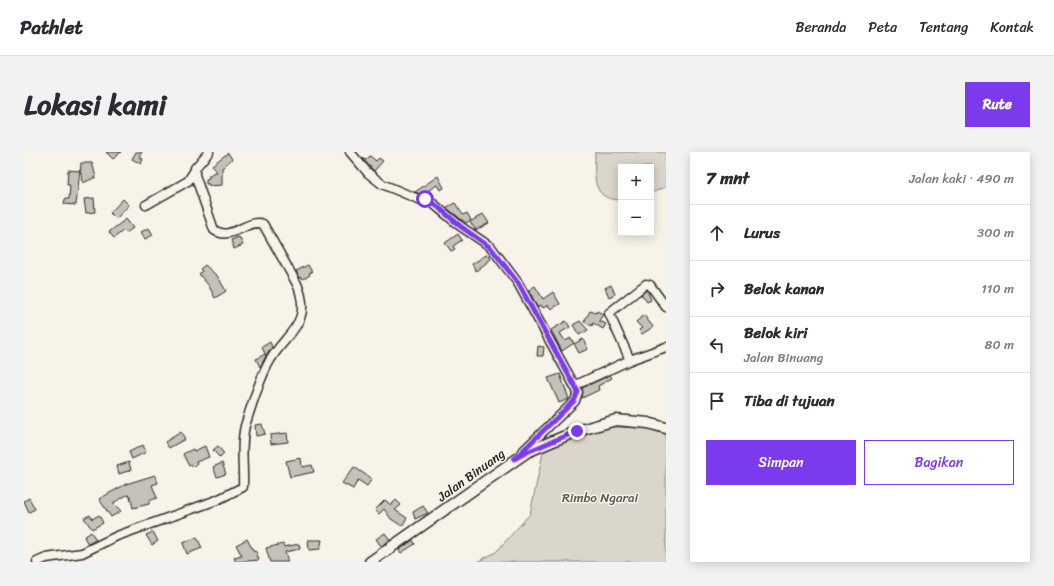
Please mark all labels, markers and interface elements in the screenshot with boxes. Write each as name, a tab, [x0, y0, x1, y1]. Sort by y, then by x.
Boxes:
text: Pathlet	[20, 11, 83, 44]
text: Beranda	[796, 15, 846, 40]
text: Peta	[868, 15, 897, 40]
text: Tentang	[919, 15, 968, 40]
text: Kontak	[990, 15, 1034, 40]
text: Lokasi kami	[24, 80, 166, 129]
button: Rute	[965, 82, 1030, 127]
text: 7 mnt	[706, 163, 749, 193]
map controls	[618, 164, 654, 236]
button: +	[618, 164, 654, 200]
text: Jalan kaki · 490 m	[909, 167, 1014, 190]
route start	[416, 190, 434, 208]
button: −	[618, 200, 654, 236]
text: Lurus	[744, 220, 780, 246]
text: 300 m	[977, 221, 1014, 244]
icon: ahead	[706, 222, 728, 244]
text: Belok kanan	[744, 276, 824, 302]
text: 110 m	[981, 277, 1014, 300]
icon: right	[706, 278, 728, 300]
text: Belok kiri	[744, 320, 807, 346]
text: 80 m	[985, 333, 1014, 356]
icon: left	[706, 334, 728, 356]
text: Jalan Binuang	[744, 346, 823, 369]
text: Tiba di tujuan	[744, 388, 835, 414]
icon: arrive	[706, 390, 728, 412]
route end	[568, 422, 586, 440]
button: Simpan	[706, 440, 856, 485]
button: Bagikan	[864, 440, 1014, 485]
street label: Jalan Binuang	[431, 442, 510, 508]
park label: Rimbo Ngarai	[562, 486, 638, 509]

